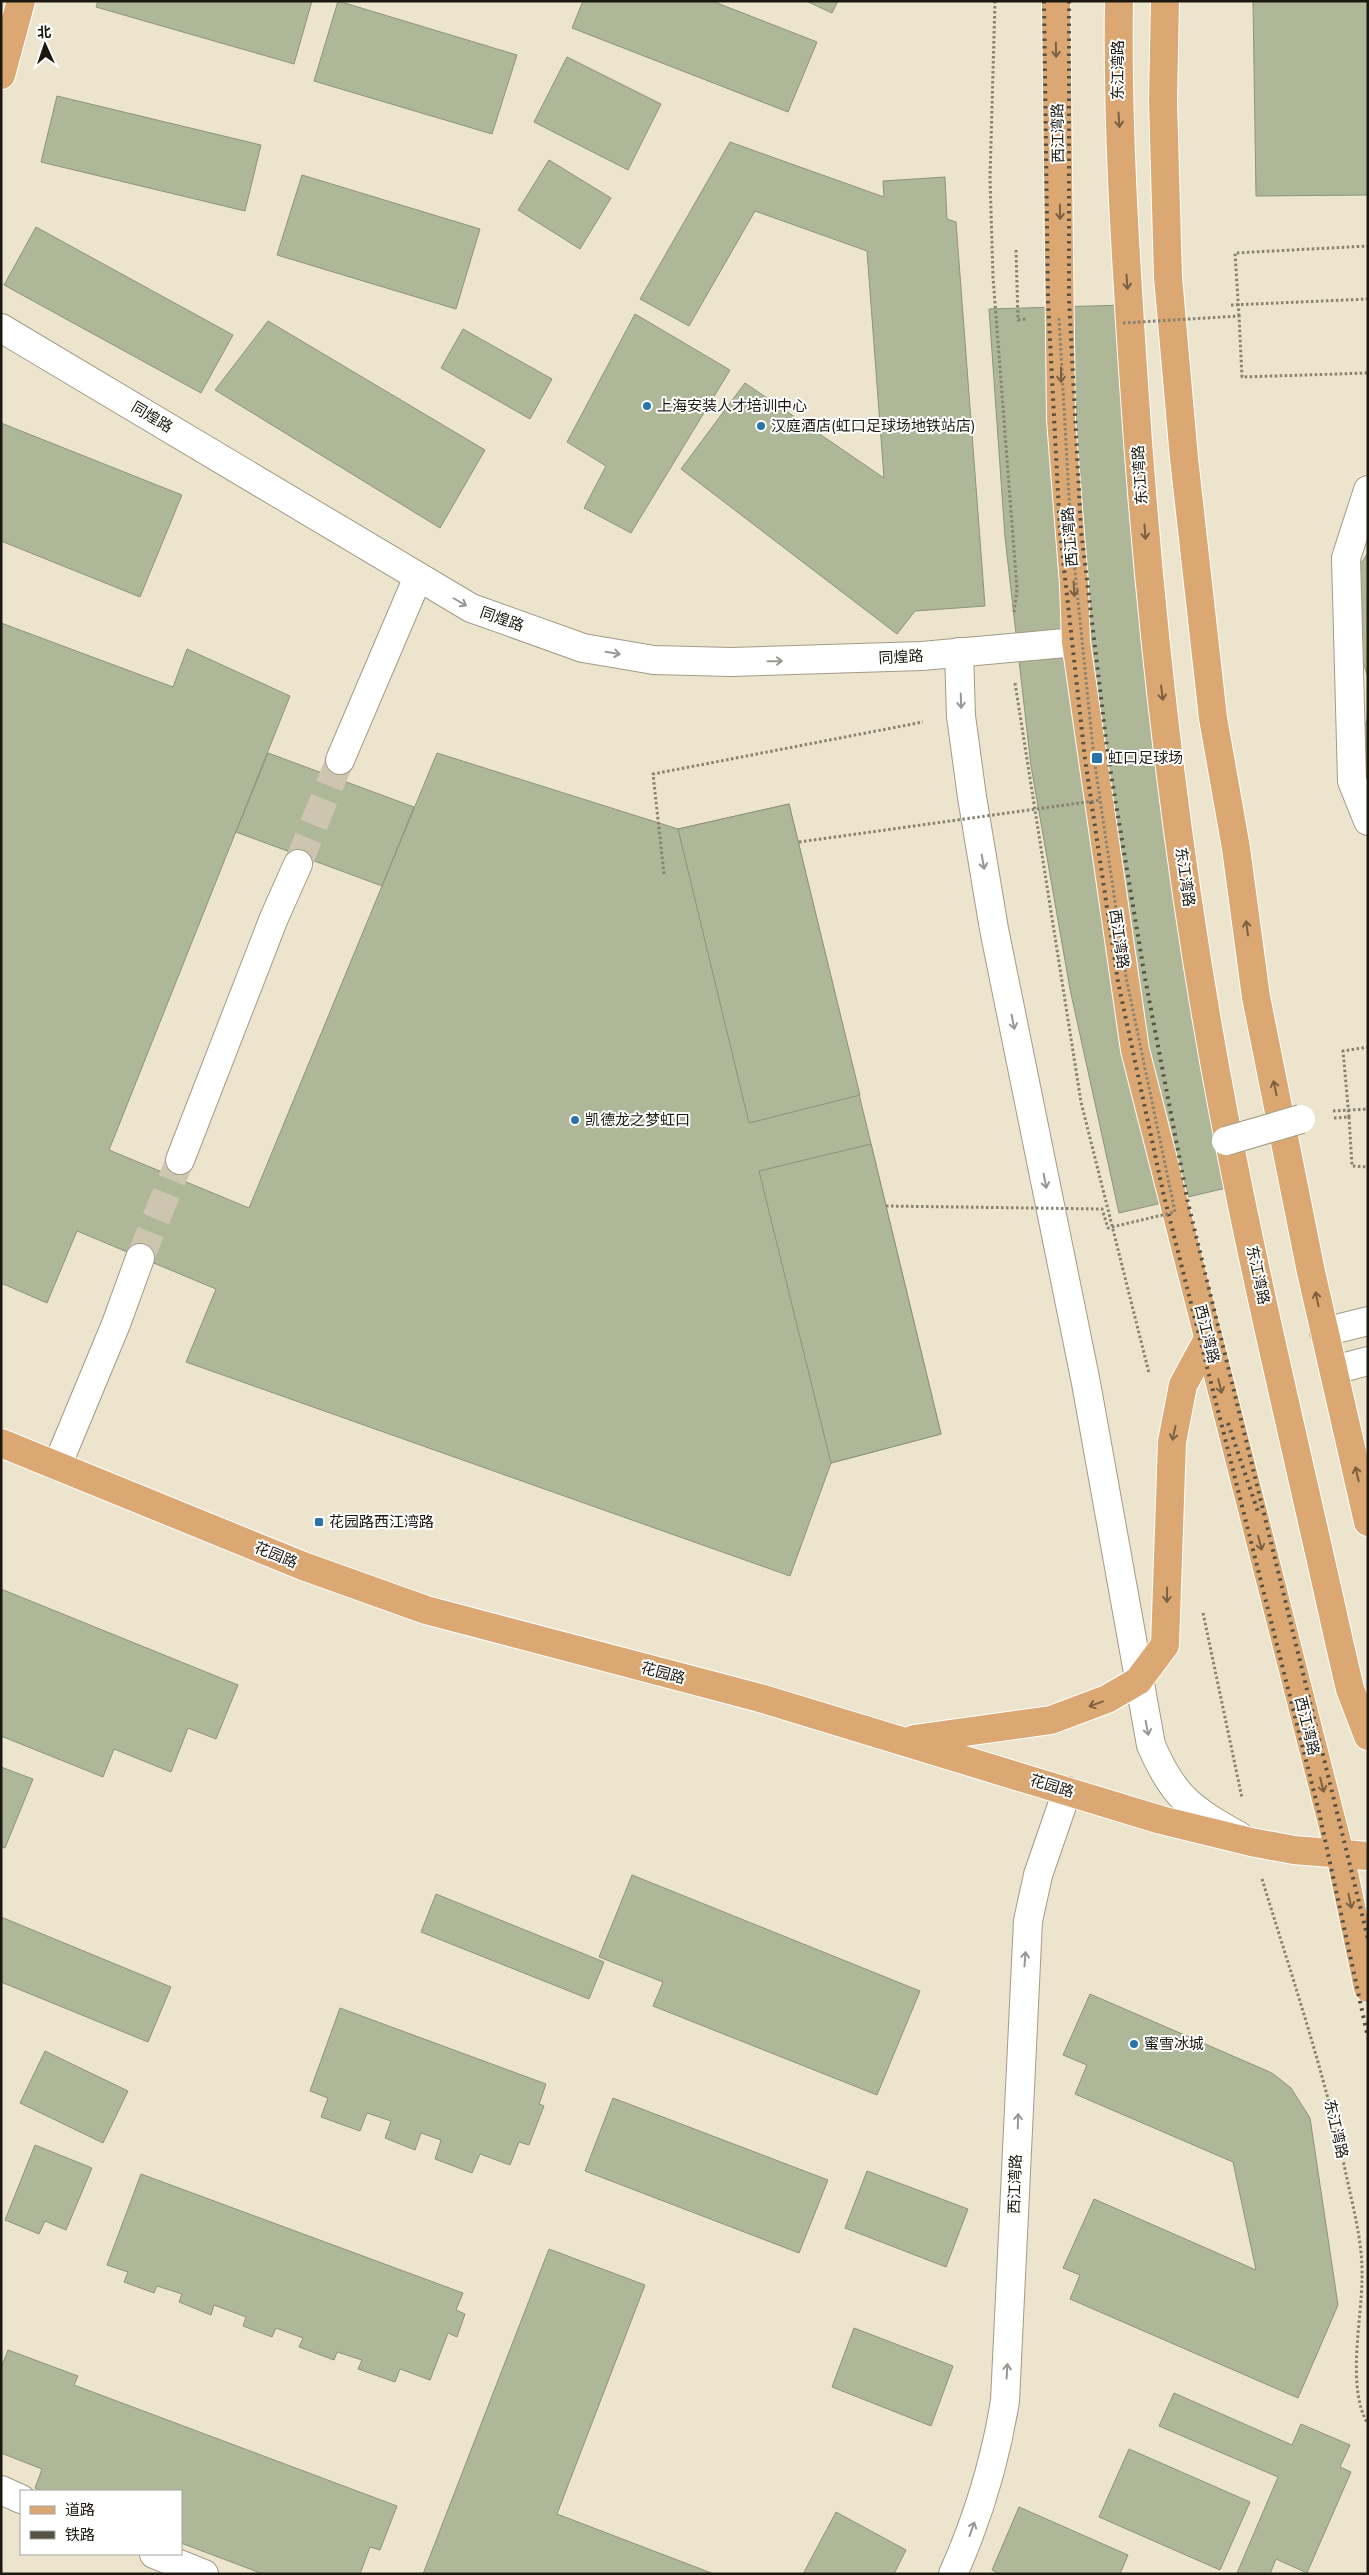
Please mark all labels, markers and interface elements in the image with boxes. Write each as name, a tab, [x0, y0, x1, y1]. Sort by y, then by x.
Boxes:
north arrow	[20, 20, 70, 70]
text: 北	[37, 23, 52, 41]
street label: 东江湾路	[1108, 40, 1127, 100]
one-way arrow	[1051, 42, 1061, 58]
street label: 西江湾路	[1047, 103, 1068, 163]
one-way arrow	[1115, 112, 1124, 128]
one-way arrow	[1055, 204, 1064, 220]
one-way arrow	[1122, 274, 1132, 290]
one-way arrow	[1056, 366, 1066, 383]
place label: 上海安装人才培训中心	[657, 396, 807, 415]
street label: 同煌路	[128, 397, 176, 436]
marker: 上海安装人才培训中心	[641, 400, 653, 412]
place label: 汉庭酒店(虹口足球场地铁站店)	[771, 416, 976, 435]
marker: 汉庭酒店(虹口足球场地铁站店)	[755, 420, 767, 432]
street label: 东江湾路	[1128, 444, 1151, 506]
street label: 西江湾路	[1057, 506, 1082, 568]
one-way arrow	[1140, 523, 1149, 539]
one-way arrow	[1069, 581, 1079, 597]
one-way arrow	[453, 597, 467, 607]
street label: 同煌路	[478, 602, 527, 635]
street label: 同煌路	[878, 646, 924, 667]
one-way arrow	[605, 649, 621, 659]
one-way arrow	[767, 656, 783, 665]
one-way arrow	[1157, 685, 1167, 701]
one-way arrow	[956, 693, 965, 709]
place label: 虹口足球场	[1108, 748, 1183, 767]
marker: 虹口足球场	[1090, 751, 1104, 765]
street label: 东江湾路	[1172, 846, 1199, 908]
one-way arrow	[978, 854, 988, 870]
street label: 西江湾路	[1106, 908, 1133, 970]
one-way arrow	[1242, 920, 1252, 936]
one-way arrow	[1009, 1013, 1018, 1029]
one-way arrow	[1270, 1080, 1279, 1096]
place label: 凯德龙之梦虹口	[585, 1110, 690, 1129]
marker: 凯德龙之梦虹口	[569, 1114, 581, 1126]
one-way arrow	[1041, 1173, 1051, 1189]
street label: 东江湾路	[1243, 1244, 1274, 1306]
one-way arrow	[1312, 1291, 1321, 1307]
street label: 西江湾路	[1191, 1302, 1224, 1365]
one-way arrow	[1216, 1377, 1225, 1393]
one-way arrow	[1168, 1424, 1178, 1440]
one-way arrow	[1352, 1467, 1361, 1483]
place label: 花园路西江湾路	[329, 1512, 434, 1531]
marker: 花园路西江湾路	[313, 1516, 325, 1528]
one-way arrow	[1256, 1535, 1265, 1551]
street label: 花园路	[252, 1537, 301, 1572]
one-way arrow	[1162, 1586, 1172, 1603]
street label: 花园路	[639, 1658, 687, 1688]
street label: 西江湾路	[1291, 1694, 1324, 1757]
one-way arrow	[1088, 1700, 1104, 1709]
one-way arrow	[1143, 1720, 1153, 1736]
street label: 花园路	[1028, 1770, 1076, 1801]
one-way arrow	[1318, 1777, 1327, 1793]
one-way arrow	[1345, 1893, 1355, 1909]
one-way arrow	[1020, 1951, 1029, 1967]
place label: 蜜雪冰城	[1144, 2034, 1204, 2053]
marker: 蜜雪冰城	[1128, 2038, 1140, 2050]
street label: 东江湾路	[1320, 2098, 1352, 2160]
one-way arrow	[1013, 2114, 1022, 2130]
street label: 西江湾路	[1004, 2154, 1025, 2214]
one-way arrow	[1002, 2363, 1011, 2379]
legend	[20, 2490, 182, 2555]
text: 道路	[65, 2500, 95, 2519]
one-way arrow	[968, 2522, 977, 2537]
text: 铁路	[65, 2525, 95, 2544]

